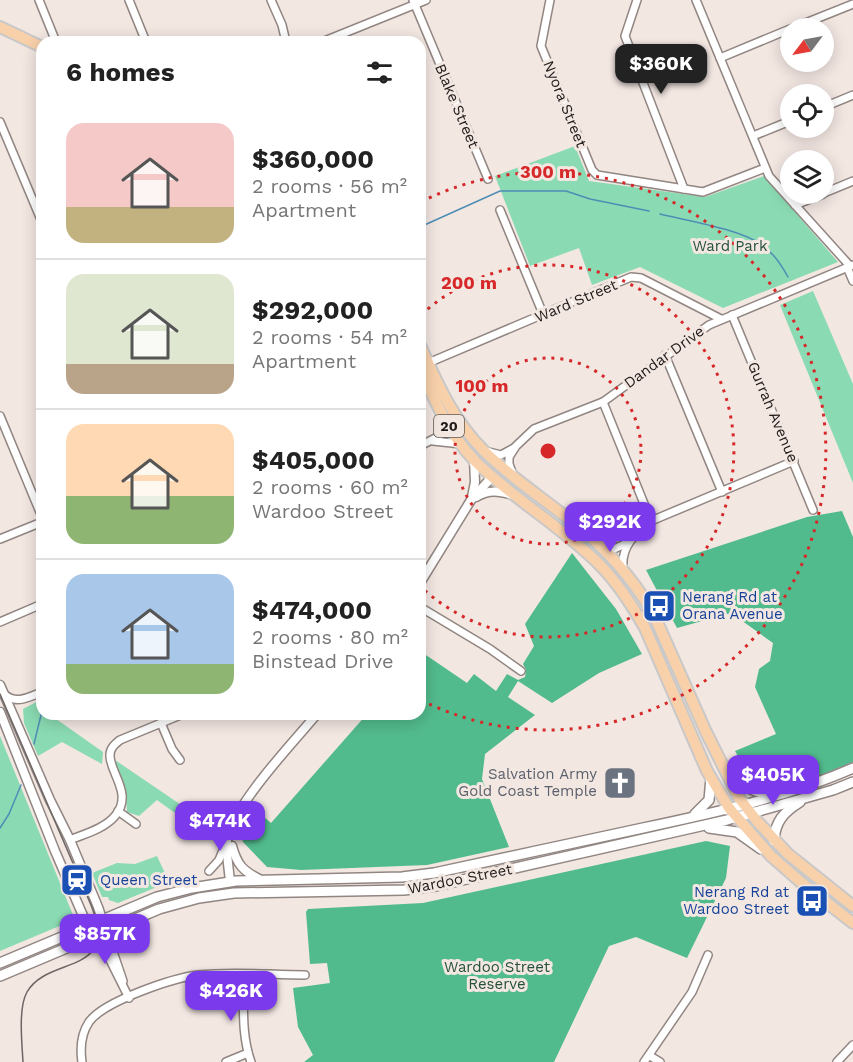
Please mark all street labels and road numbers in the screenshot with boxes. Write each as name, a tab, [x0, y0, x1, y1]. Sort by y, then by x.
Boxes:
street label: Nyora Street	[539, 58, 591, 151]
street label: Blake Street	[431, 61, 483, 152]
street label: Ward Street	[532, 275, 621, 326]
street label: Dandar Drive	[620, 322, 708, 392]
street label: Gurrah Avenue	[744, 359, 802, 465]
road number: 20	[434, 415, 464, 437]
street label: Wardoo Street	[406, 860, 514, 898]

